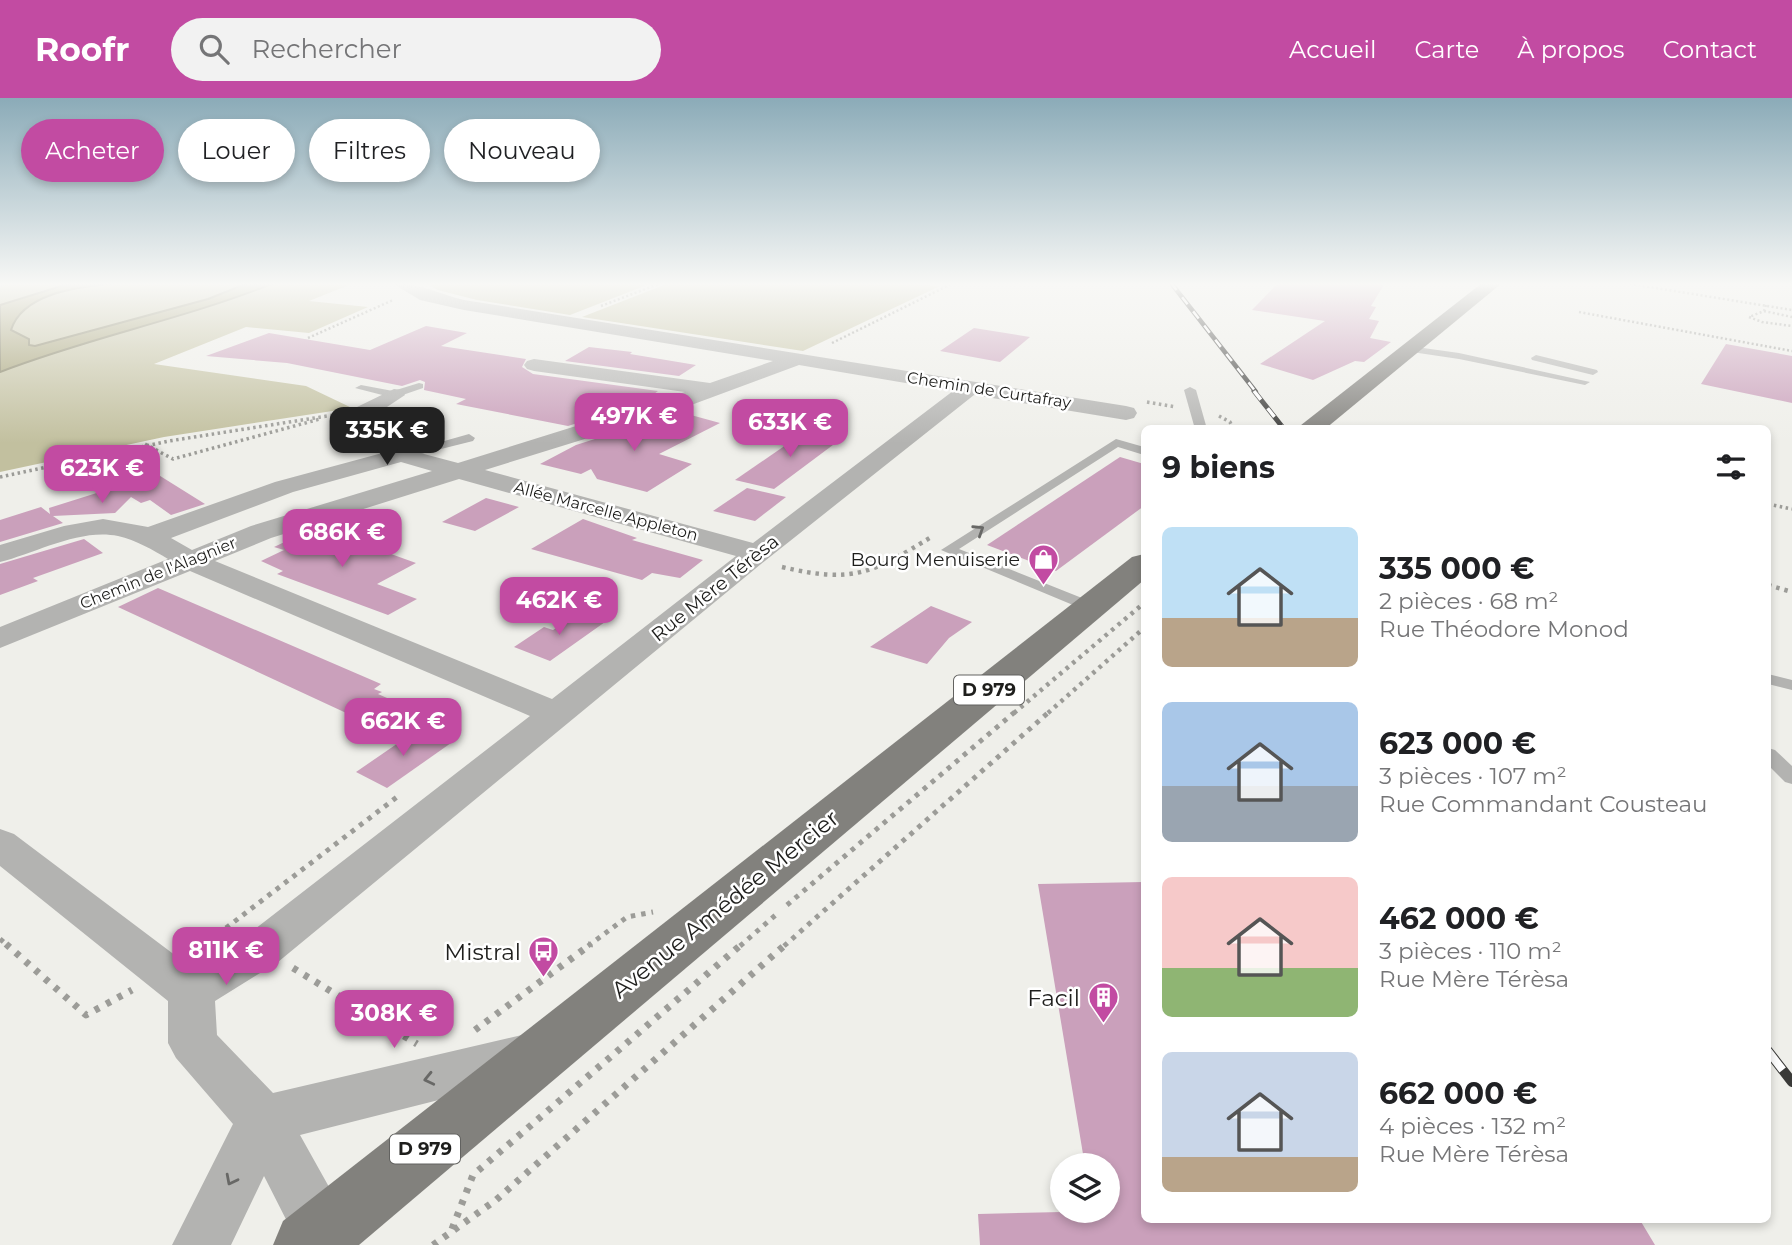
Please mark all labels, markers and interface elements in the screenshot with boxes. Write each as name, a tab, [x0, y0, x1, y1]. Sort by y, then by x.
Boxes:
search box	[171, 18, 661, 81]
text: Roofr	[35, 29, 129, 69]
icon: search	[195, 30, 233, 68]
text: Rechercher	[251, 33, 402, 65]
text: Accueil	[1289, 35, 1376, 64]
text: Carte	[1414, 35, 1479, 64]
text: À propos	[1517, 35, 1624, 64]
text: Contact	[1662, 35, 1757, 64]
chip: Acheter	[21, 119, 164, 182]
chip: Louer	[178, 119, 295, 182]
chip: Filtres	[309, 119, 430, 182]
chip: Nouveau	[444, 119, 600, 182]
street label: Chemin de Curtafray	[906, 368, 1073, 412]
pin: 497K €	[577, 394, 691, 453]
pin: 633K €	[733, 400, 847, 459]
text: 497K €	[591, 402, 677, 430]
pin: 335K €	[330, 408, 444, 467]
text: 633K €	[748, 408, 832, 436]
text: 335K €	[346, 416, 428, 444]
pin: 623K €	[45, 446, 159, 505]
icon: filters	[1712, 448, 1750, 486]
text: 9 biens	[1162, 449, 1275, 486]
text: 623K €	[60, 454, 144, 482]
street label: Allée Marcelle Appleton	[512, 477, 700, 545]
pin: 686K €	[285, 510, 399, 569]
text: 686K €	[299, 518, 385, 546]
one-way arrow	[971, 526, 984, 539]
street label: Rue Mère Térèsa	[647, 530, 783, 646]
street label: Chemin de l'Alagnier	[77, 533, 239, 613]
shop icon: Bourg Menuiserie	[1026, 542, 1060, 586]
place label: Bourg Menuiserie	[850, 548, 1020, 571]
text: 335 000 €	[1379, 550, 1534, 587]
icon: home	[1218, 555, 1302, 639]
pin: 462K €	[502, 578, 616, 637]
text: 462K €	[516, 586, 602, 614]
text: 2 pièces · 68 m²	[1379, 587, 1558, 615]
text: Rue Théodore Monod	[1379, 615, 1629, 643]
road number: D 979	[954, 676, 1024, 704]
pin: 662K €	[346, 698, 460, 758]
text: 662K €	[360, 707, 446, 735]
text: 623 000 €	[1379, 725, 1536, 762]
icon: home	[1218, 730, 1302, 814]
text: 3 pièces · 107 m²	[1379, 762, 1567, 790]
text: Rue Commandant Cousteau	[1379, 790, 1708, 818]
street label: Avenue Amédée Mercier	[606, 804, 844, 1004]
text: 462 000 €	[1379, 900, 1539, 937]
icon: home	[1218, 905, 1302, 989]
pin: 811K €	[169, 928, 283, 987]
bus stop icon: Mistral	[527, 935, 561, 979]
text: 811K €	[188, 936, 264, 964]
text: 3 pièces · 110 m²	[1379, 937, 1562, 965]
place label: Mistral	[444, 938, 521, 966]
text: Rue Mère Térèsa	[1379, 965, 1569, 993]
building icon: Facil	[1086, 981, 1120, 1025]
place label: Facil	[1027, 984, 1080, 1012]
pin: 308K €	[337, 990, 451, 1050]
text: 308K €	[351, 999, 437, 1027]
one-way arrow	[423, 1071, 435, 1085]
text: 662 000 €	[1379, 1075, 1537, 1112]
icon: home	[1218, 1080, 1302, 1164]
text: 4 pièces · 132 m²	[1379, 1112, 1566, 1140]
road number: D 979	[390, 1134, 460, 1164]
text: Rue Mère Térèsa	[1379, 1140, 1569, 1168]
map controls	[1050, 1153, 1120, 1223]
button: layers	[1050, 1153, 1120, 1223]
one-way arrow	[226, 1173, 240, 1186]

